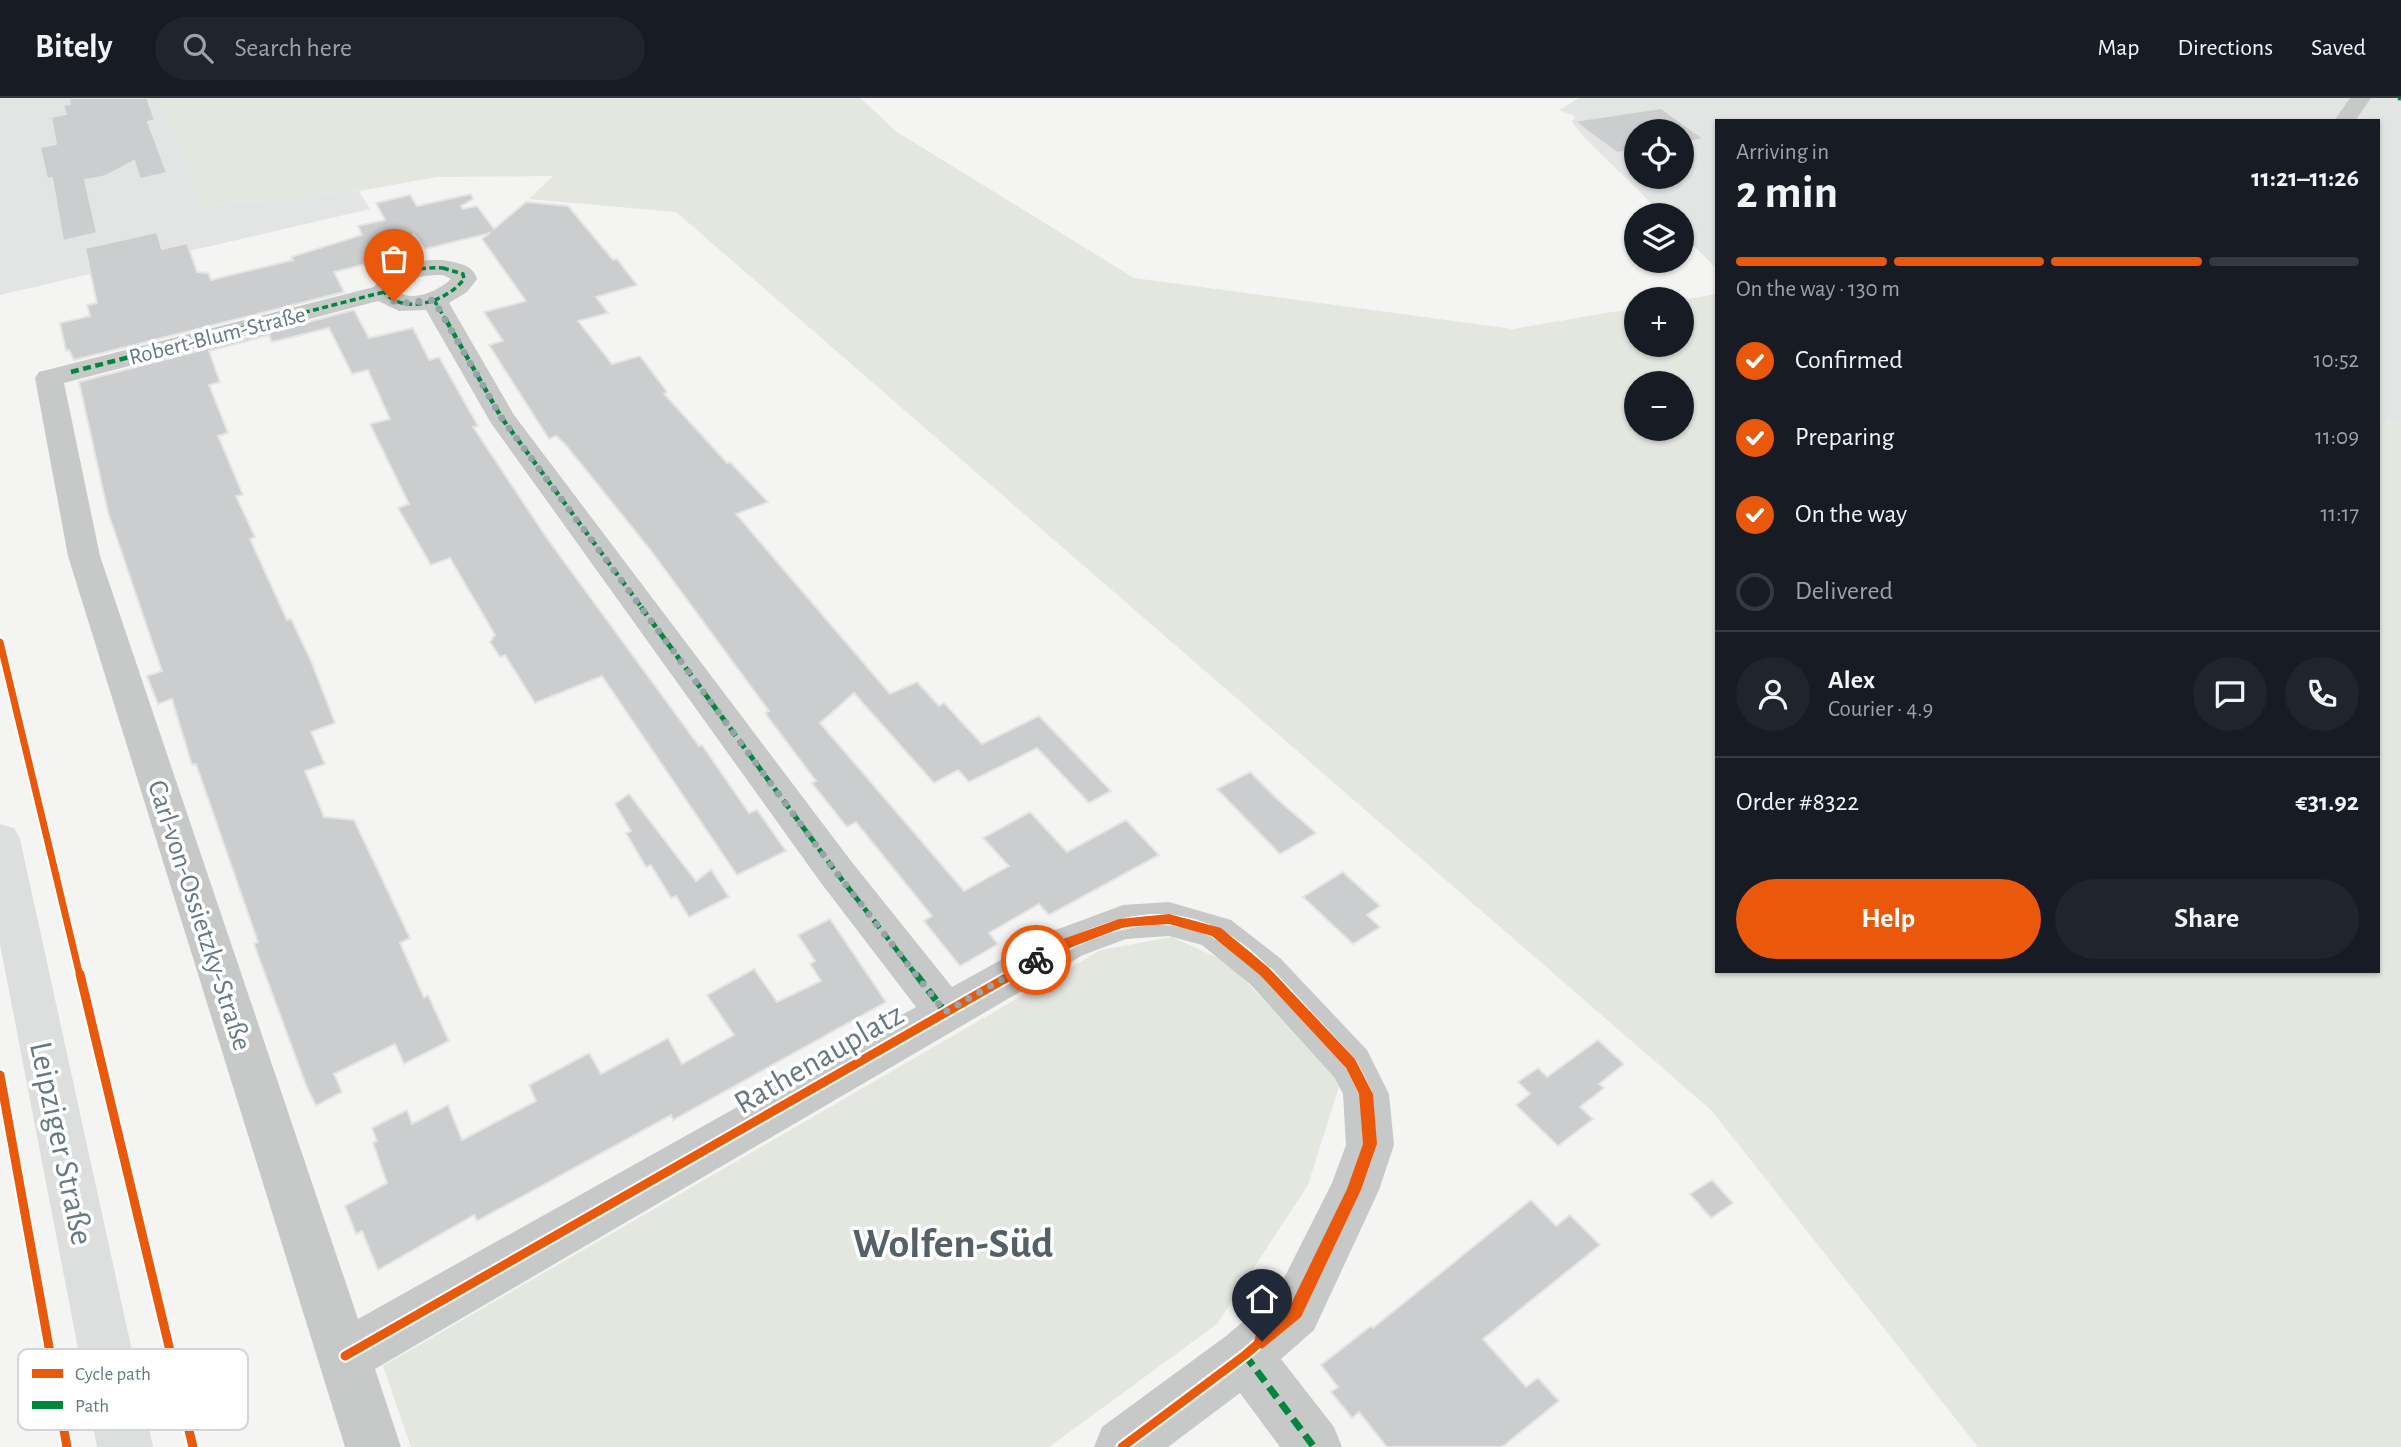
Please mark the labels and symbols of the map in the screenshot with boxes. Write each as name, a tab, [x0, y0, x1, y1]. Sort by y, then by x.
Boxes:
pin	[364, 229, 424, 301]
street label: Robert-Blum-Straße	[127, 303, 308, 369]
street label: Carl-von-Ossietzky-Straße	[142, 777, 256, 1054]
courier	[1001, 925, 1071, 995]
street label: Rathenauplatz	[729, 998, 909, 1121]
street label: Leipziger Straße	[23, 1039, 98, 1248]
district label: Wolfen-Süd	[853, 1223, 1053, 1265]
pin	[1232, 1269, 1292, 1341]
legend	[18, 1349, 248, 1430]
text: Cycle path	[75, 1365, 151, 1384]
text: Path	[75, 1397, 109, 1416]

